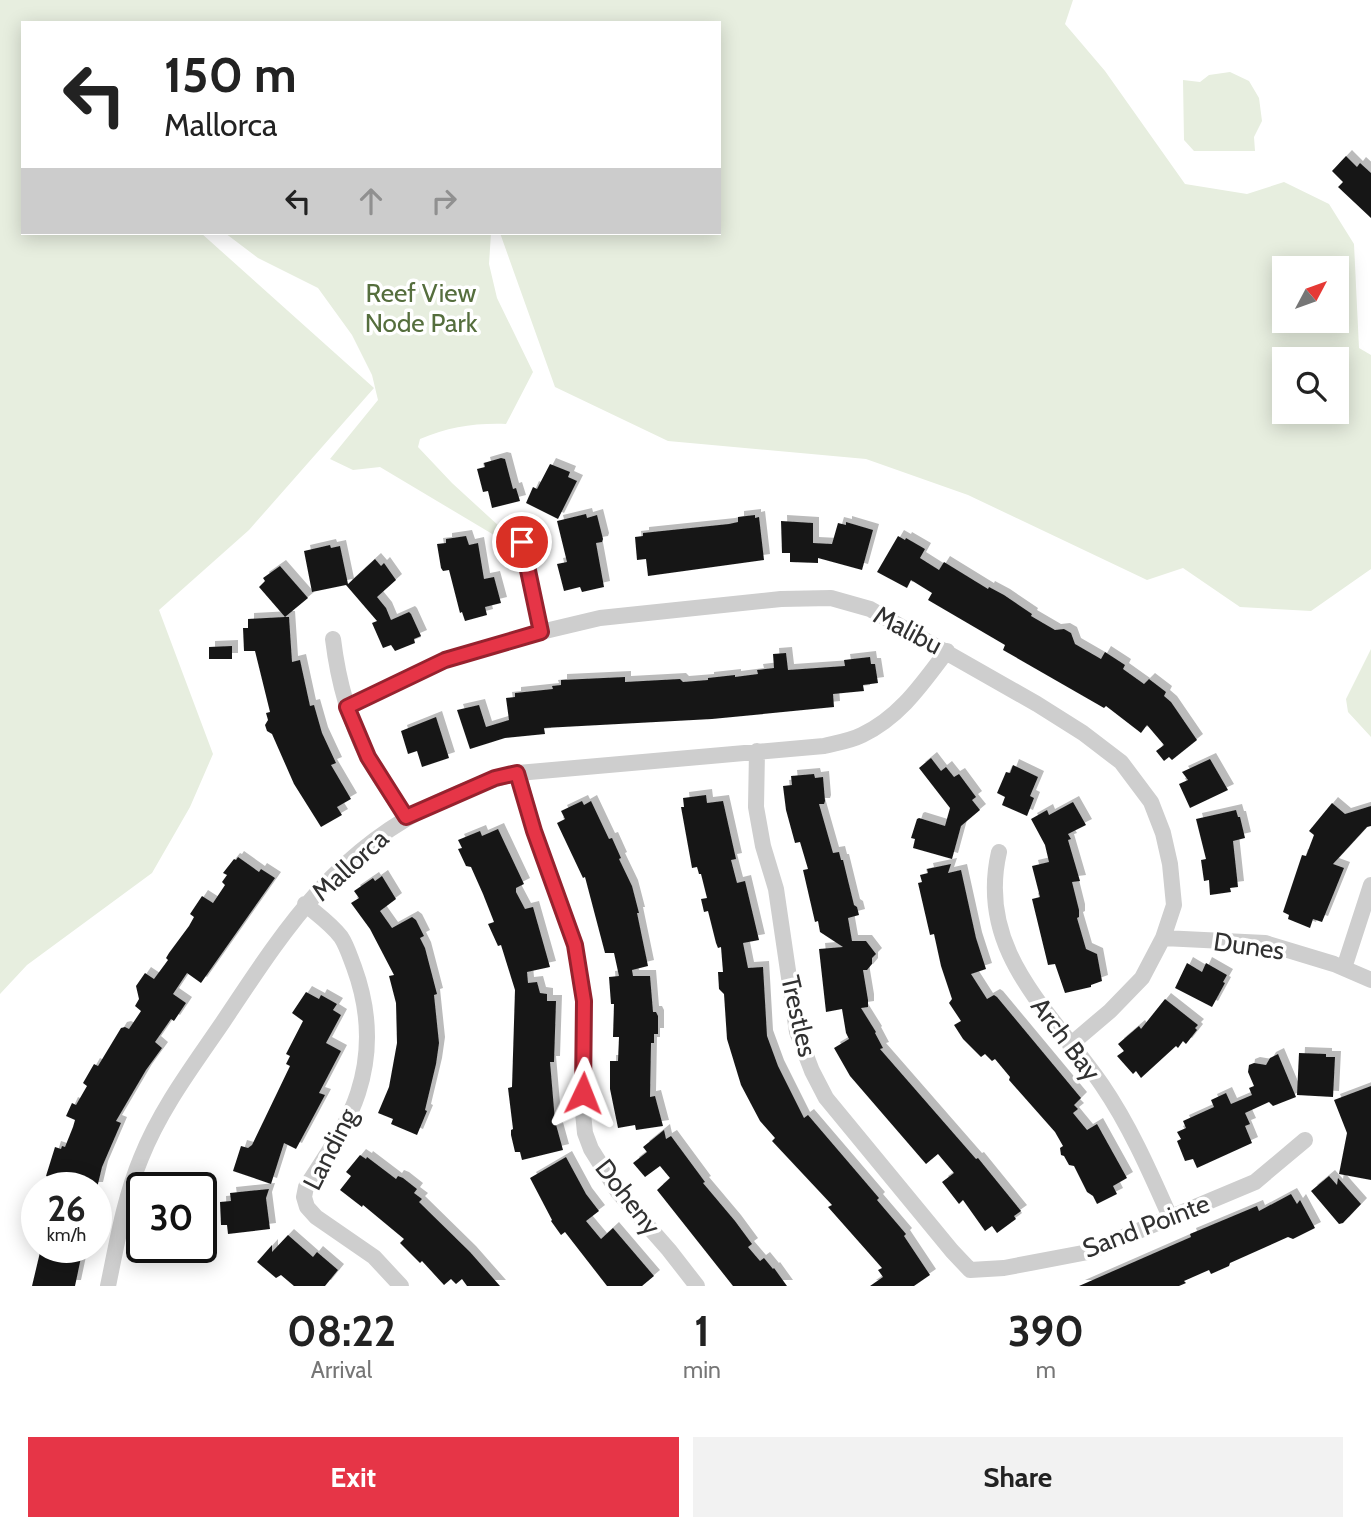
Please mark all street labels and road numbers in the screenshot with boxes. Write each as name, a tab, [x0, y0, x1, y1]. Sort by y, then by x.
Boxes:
street label: Malibu	[868, 599, 948, 661]
street label: Mallorca	[305, 822, 395, 908]
street label: Dunes	[1212, 925, 1287, 967]
street label: Trestles	[774, 972, 824, 1060]
street label: Arch Bay	[1024, 991, 1108, 1087]
street label: Landing	[296, 1102, 365, 1195]
street label: Doheny	[588, 1153, 668, 1241]
street label: Sand Pointe	[1078, 1187, 1214, 1265]

